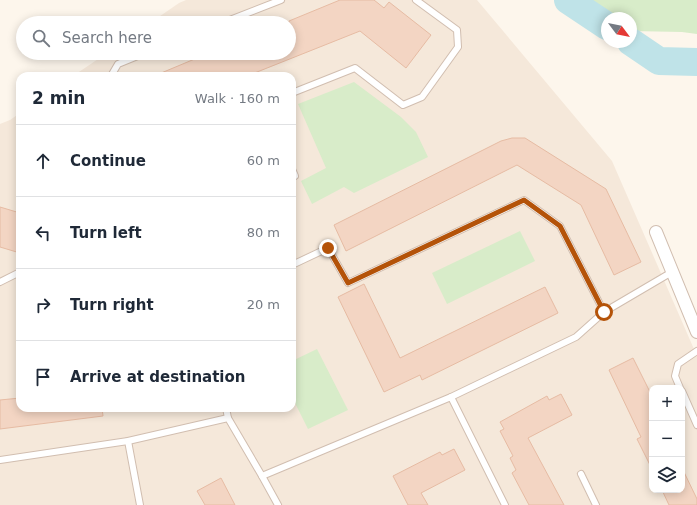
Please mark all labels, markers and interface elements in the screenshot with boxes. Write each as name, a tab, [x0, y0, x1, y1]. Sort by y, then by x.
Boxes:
north arrow	[601, 12, 637, 48]
search box	[16, 16, 296, 60]
icon: search	[30, 27, 52, 49]
text: Search here	[62, 29, 152, 47]
text: 2 min	[32, 88, 85, 108]
text: Walk · 160 m	[195, 91, 280, 106]
icon: ahead	[32, 150, 54, 172]
text: Continue	[70, 152, 146, 170]
text: 60 m	[247, 153, 280, 168]
icon: left	[32, 222, 54, 244]
text: Turn left	[70, 224, 142, 242]
text: 80 m	[247, 225, 280, 240]
route end	[319, 239, 337, 257]
icon: right	[32, 294, 54, 316]
text: Turn right	[70, 296, 154, 314]
text: 20 m	[247, 297, 280, 312]
route start	[595, 303, 613, 321]
icon: arrive	[32, 366, 54, 388]
text: Arrive at destination	[70, 368, 245, 386]
map controls	[649, 385, 685, 493]
button: +	[649, 385, 685, 421]
button: −	[649, 421, 685, 457]
button: layers	[649, 457, 685, 493]

